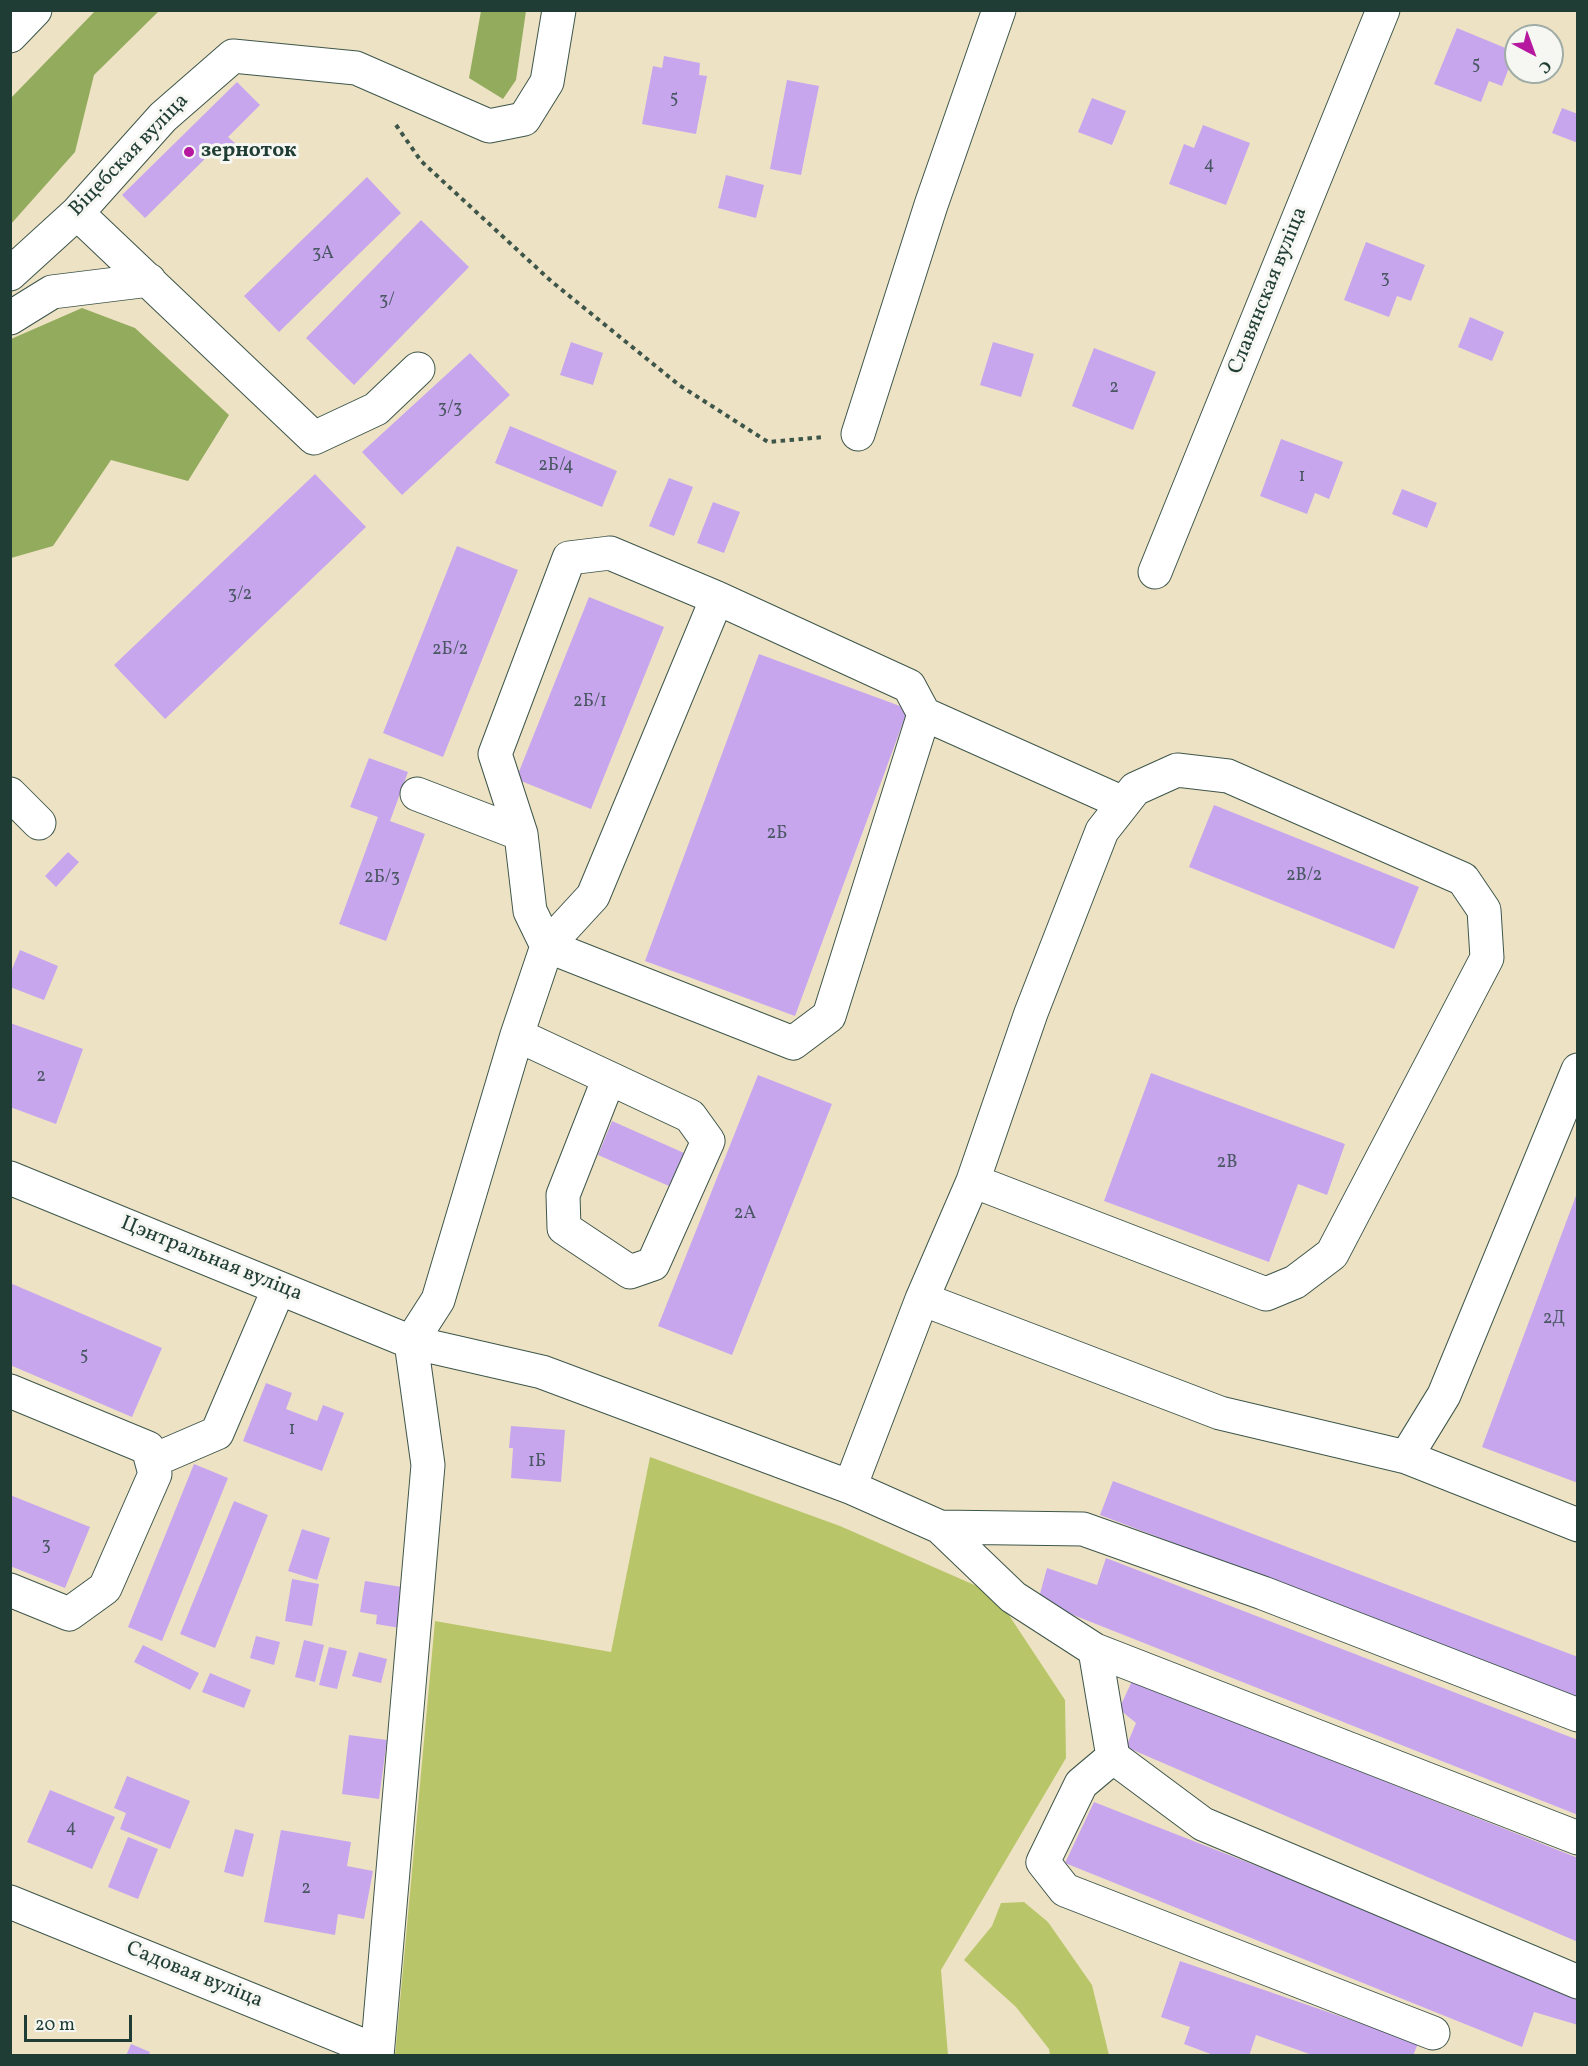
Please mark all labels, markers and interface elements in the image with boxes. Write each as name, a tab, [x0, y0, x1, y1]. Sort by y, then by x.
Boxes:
north arrow	[1504, 24, 1564, 84]
text: С	[1533, 54, 1556, 78]
house number: 5	[1472, 55, 1480, 77]
street label: Віцебская вуліца	[65, 89, 195, 223]
house number: 5	[670, 89, 678, 111]
place label: зерноток	[201, 139, 297, 165]
marker: зерноток	[182, 145, 196, 159]
house number: 4	[1204, 155, 1214, 177]
street label: Славянская вуліца	[1224, 204, 1314, 378]
house number: 3А	[312, 244, 334, 266]
house number: 3	[1380, 269, 1390, 291]
house number: 3/	[379, 291, 395, 313]
house number: 2	[1109, 378, 1119, 400]
house number: 3/3	[438, 399, 462, 421]
house number: 2Б/4	[538, 456, 574, 478]
house number: 1	[1299, 467, 1305, 489]
house number: 3/2	[228, 585, 252, 607]
house number: 2Б/2	[432, 640, 468, 662]
house number: 2Б/1	[573, 692, 607, 714]
house number: 2Б	[767, 824, 787, 846]
house number: 2В/2	[1286, 866, 1322, 888]
house number: 2Б/3	[364, 868, 400, 890]
house number: 2	[36, 1067, 46, 1089]
house number: 2В	[1217, 1153, 1237, 1175]
house number: 2А	[734, 1204, 756, 1226]
street label: Цэнтральная вуліца	[116, 1212, 306, 1308]
house number: 2Д	[1543, 1309, 1565, 1331]
house number: 5	[80, 1346, 88, 1368]
house number: 1	[289, 1420, 295, 1442]
house number: 1Б	[528, 1452, 546, 1474]
house number: 3	[41, 1536, 51, 1558]
house number: 4	[66, 1818, 76, 1840]
house number: 2	[301, 1879, 311, 1901]
street label: Садовая вуліца	[122, 1937, 266, 2015]
scale bar	[27, 2003, 135, 2041]
text: 20 m	[35, 2013, 75, 2038]

